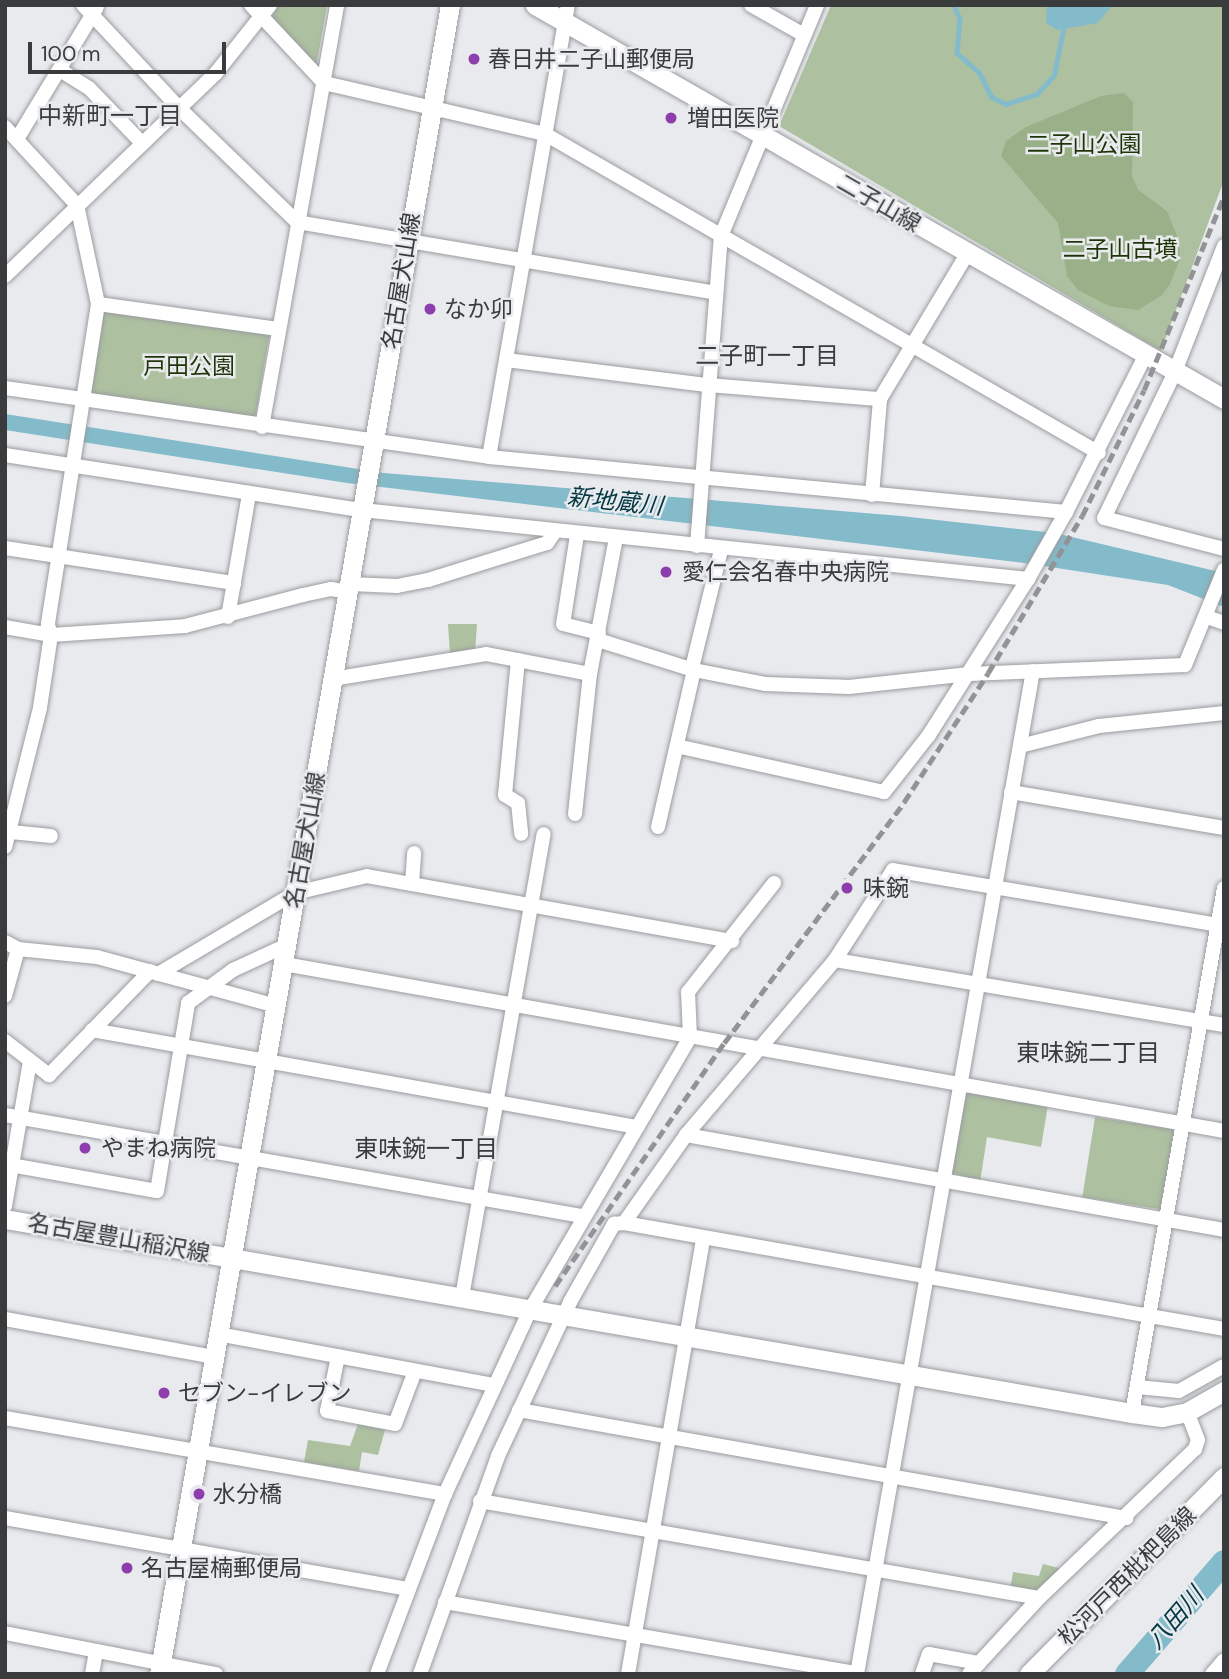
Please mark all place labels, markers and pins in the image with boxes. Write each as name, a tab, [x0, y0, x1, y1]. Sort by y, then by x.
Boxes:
place label: 春日井二子山郵便局	[488, 45, 695, 73]
marker: 春日井二子山郵便局	[466, 51, 482, 67]
place label: 増田医院	[687, 104, 779, 132]
marker: 増田医院	[661, 108, 681, 128]
place label: なか卯	[444, 295, 513, 323]
marker: なか卯	[422, 301, 438, 317]
place label: 愛仁会名春中央病院	[682, 558, 889, 586]
marker: 愛仁会名春中央病院	[656, 562, 676, 582]
place label: 味鋺	[863, 874, 909, 902]
marker: 味鋺	[837, 878, 857, 898]
place label: やまね病院	[101, 1134, 216, 1162]
marker: やまね病院	[75, 1138, 95, 1158]
place label: セブン-イレブン	[178, 1379, 351, 1407]
marker: セブン-イレブン	[156, 1385, 172, 1401]
place label: 水分橋	[213, 1480, 282, 1508]
marker: 水分橋	[191, 1486, 207, 1502]
place label: 名古屋楠郵便局	[141, 1554, 302, 1582]
marker: 名古屋楠郵便局	[119, 1560, 135, 1576]

